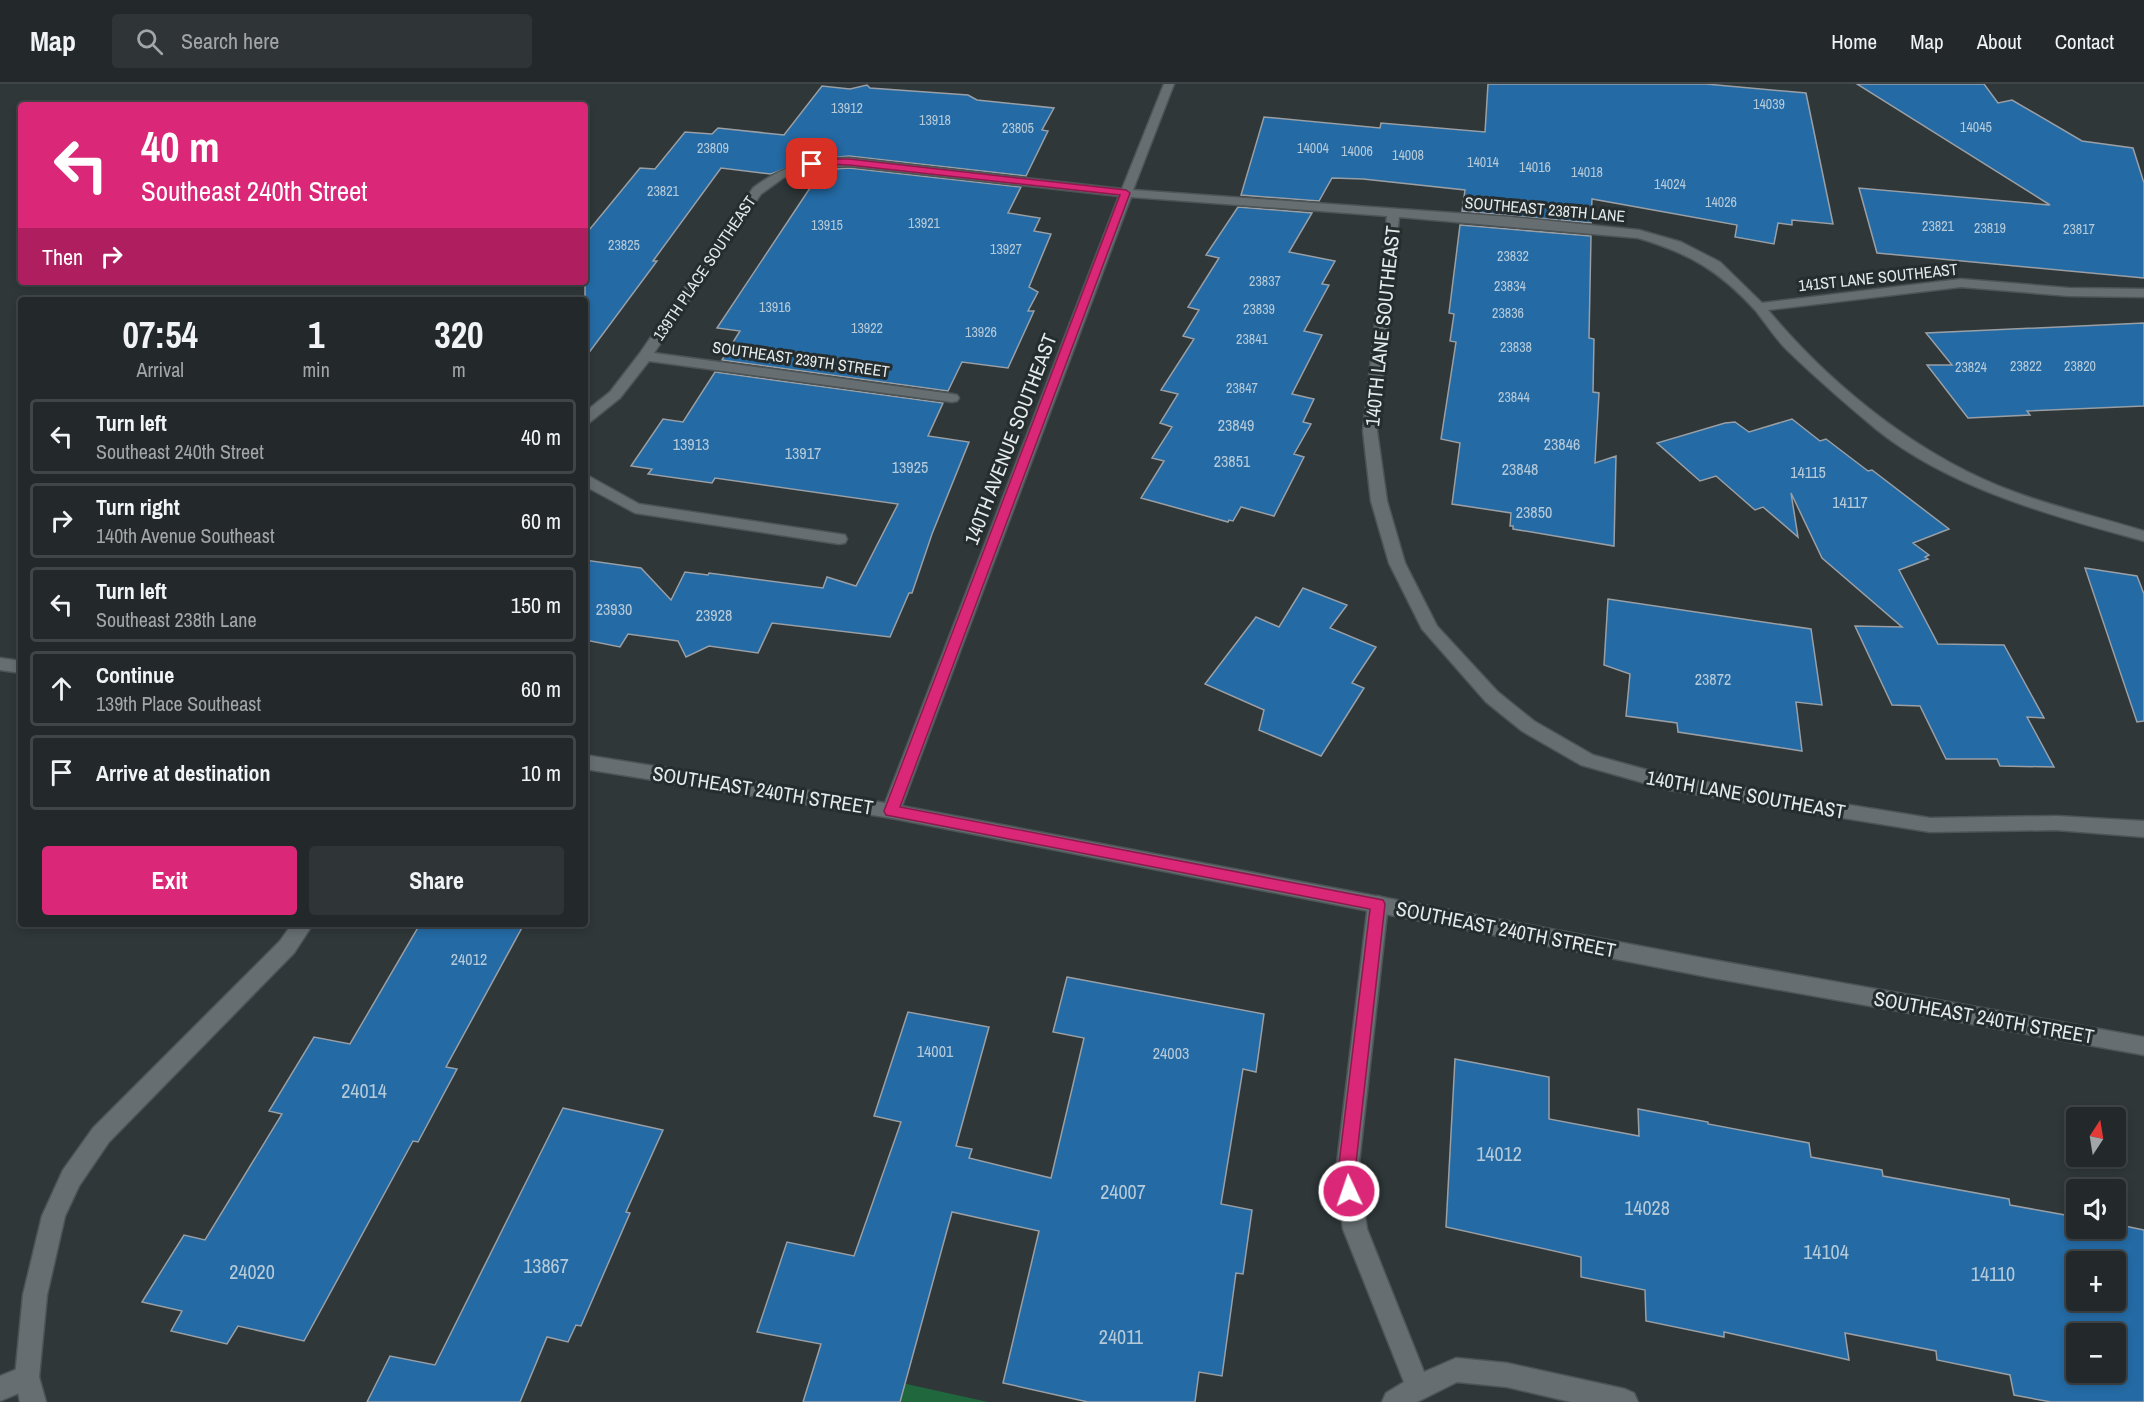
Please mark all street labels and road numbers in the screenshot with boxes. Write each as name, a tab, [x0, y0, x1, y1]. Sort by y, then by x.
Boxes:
street label: 139TH PLACE SOUTHEAST	[647, 191, 761, 345]
street label: SOUTHEAST 238TH LANE	[1464, 191, 1626, 227]
street label: 140TH LANE SOUTHEAST	[1358, 224, 1406, 428]
street label: 141ST LANE SOUTHEAST	[1797, 258, 1959, 296]
street label: 140TH AVENUE SOUTHEAST	[957, 330, 1063, 548]
street label: SOUTHEAST 239TH STREET	[711, 336, 891, 382]
street label: SOUTHEAST 240TH STREET	[651, 759, 875, 821]
street label: 140TH LANE SOUTHEAST	[1644, 763, 1848, 825]
street label: SOUTHEAST 240TH STREET	[1394, 894, 1618, 964]
street label: SOUTHEAST 240TH STREET	[1872, 984, 2096, 1050]

